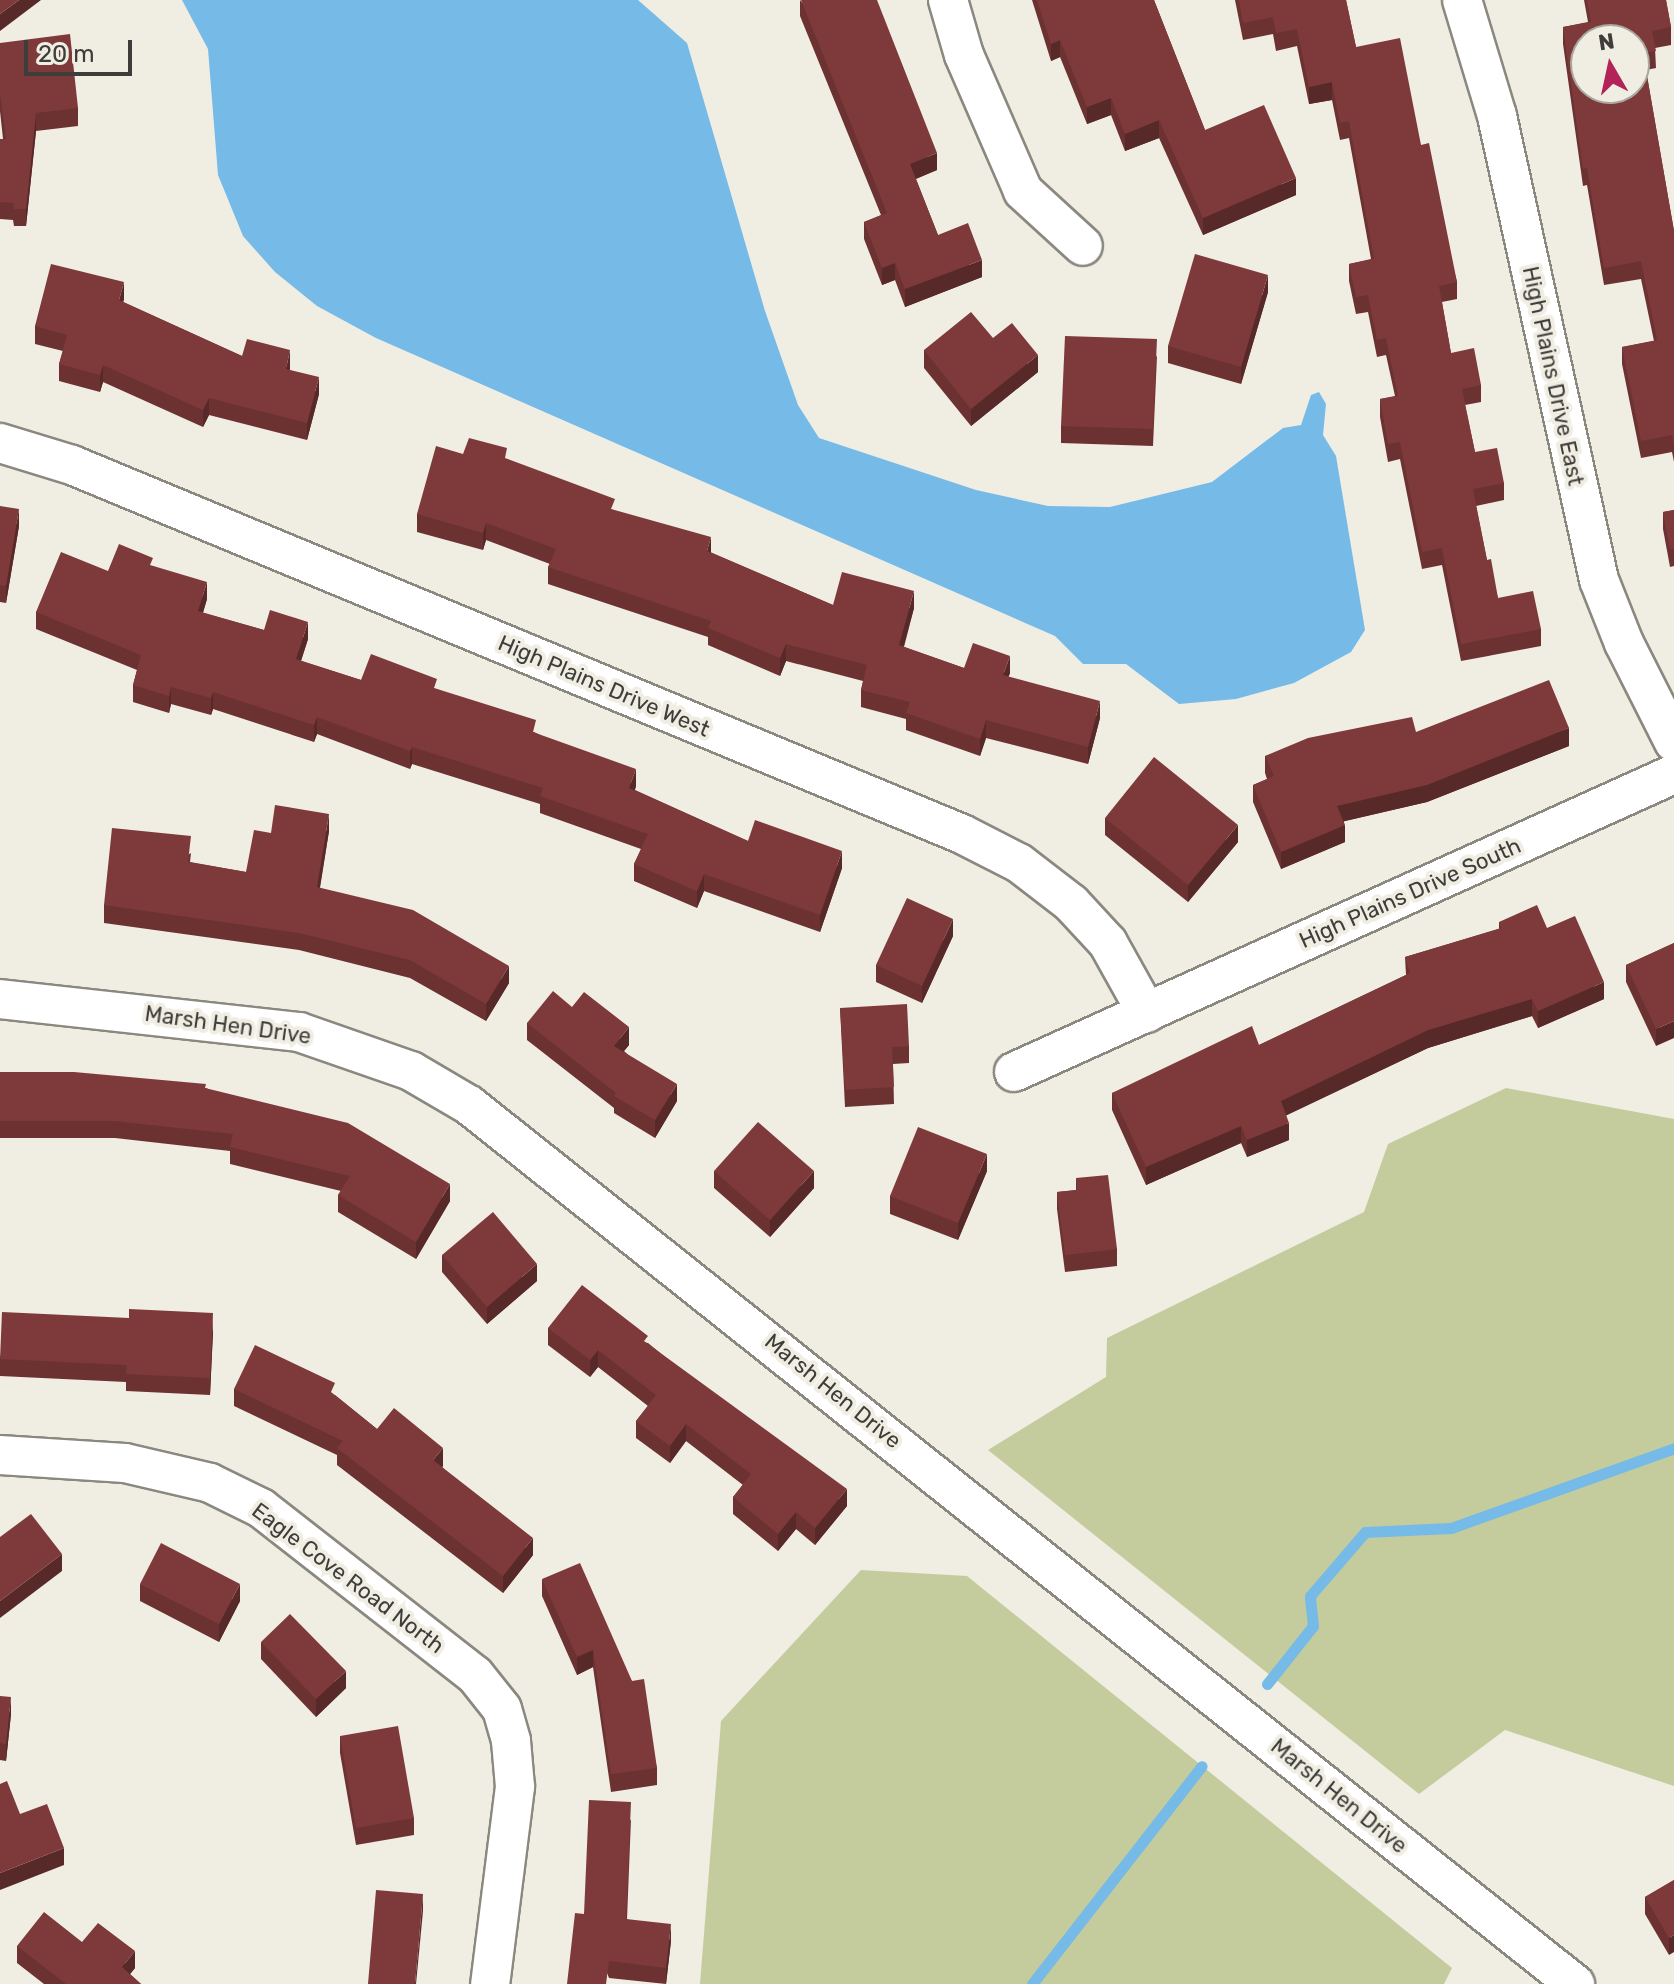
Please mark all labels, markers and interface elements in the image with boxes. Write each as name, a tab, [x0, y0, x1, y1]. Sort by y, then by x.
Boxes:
scale bar	[28, 24, 136, 74]
north arrow	[1570, 24, 1650, 104]
text: N	[1597, 27, 1616, 56]
text: 20 m	[38, 40, 95, 68]
street label: High Plains Drive East	[1517, 264, 1589, 488]
street label: High Plains Drive West	[494, 629, 714, 743]
street label: High Plains Drive South	[1295, 832, 1525, 954]
street label: Marsh Hen Drive	[143, 1000, 313, 1050]
street label: Marsh Hen Drive	[760, 1328, 906, 1454]
street label: Eagle Cove Road North	[247, 1497, 449, 1659]
street label: Marsh Hen Drive	[1266, 1733, 1412, 1859]

